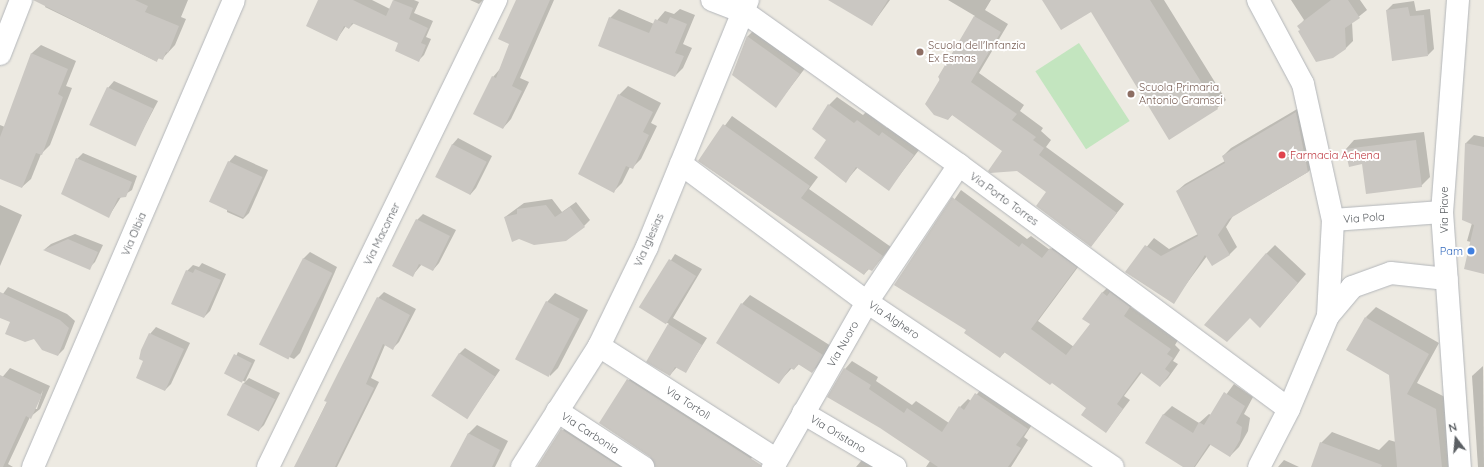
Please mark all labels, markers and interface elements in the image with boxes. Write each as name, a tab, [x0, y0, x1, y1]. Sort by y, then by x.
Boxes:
place label: Scuola dell'Infanzia Ex Esmas	[928, 39, 1025, 65]
marker: Scuola dell'Infanzia Ex Esmas	[915, 47, 925, 57]
place label: Scuola Primaria Antonio Gramsci	[1139, 81, 1223, 107]
marker: Scuola Primaria Antonio Gramsci	[1126, 89, 1136, 99]
place label: Farmacia Achena	[1290, 148, 1380, 162]
marker: Farmacia Achena	[1277, 150, 1287, 160]
street label: Via Porto Torres	[967, 170, 1041, 228]
street label: Via Piave	[1437, 187, 1451, 233]
street label: Via Macomer	[361, 201, 403, 267]
street label: Via Olbia	[119, 210, 149, 258]
street label: Via Pola	[1343, 210, 1385, 226]
street label: Via Iglesias	[631, 211, 667, 269]
place label: Pam	[1440, 244, 1463, 258]
marker: Pam	[1466, 246, 1476, 256]
street label: Via Alghero	[866, 298, 922, 342]
street label: Via Nuoro	[825, 319, 861, 369]
street label: Via Tortolì	[663, 384, 713, 422]
street label: Via Carbonia	[559, 409, 621, 457]
street label: Via Oristano	[808, 412, 868, 456]
north arrow	[1436, 419, 1476, 459]
text: N	[1447, 420, 1459, 435]

